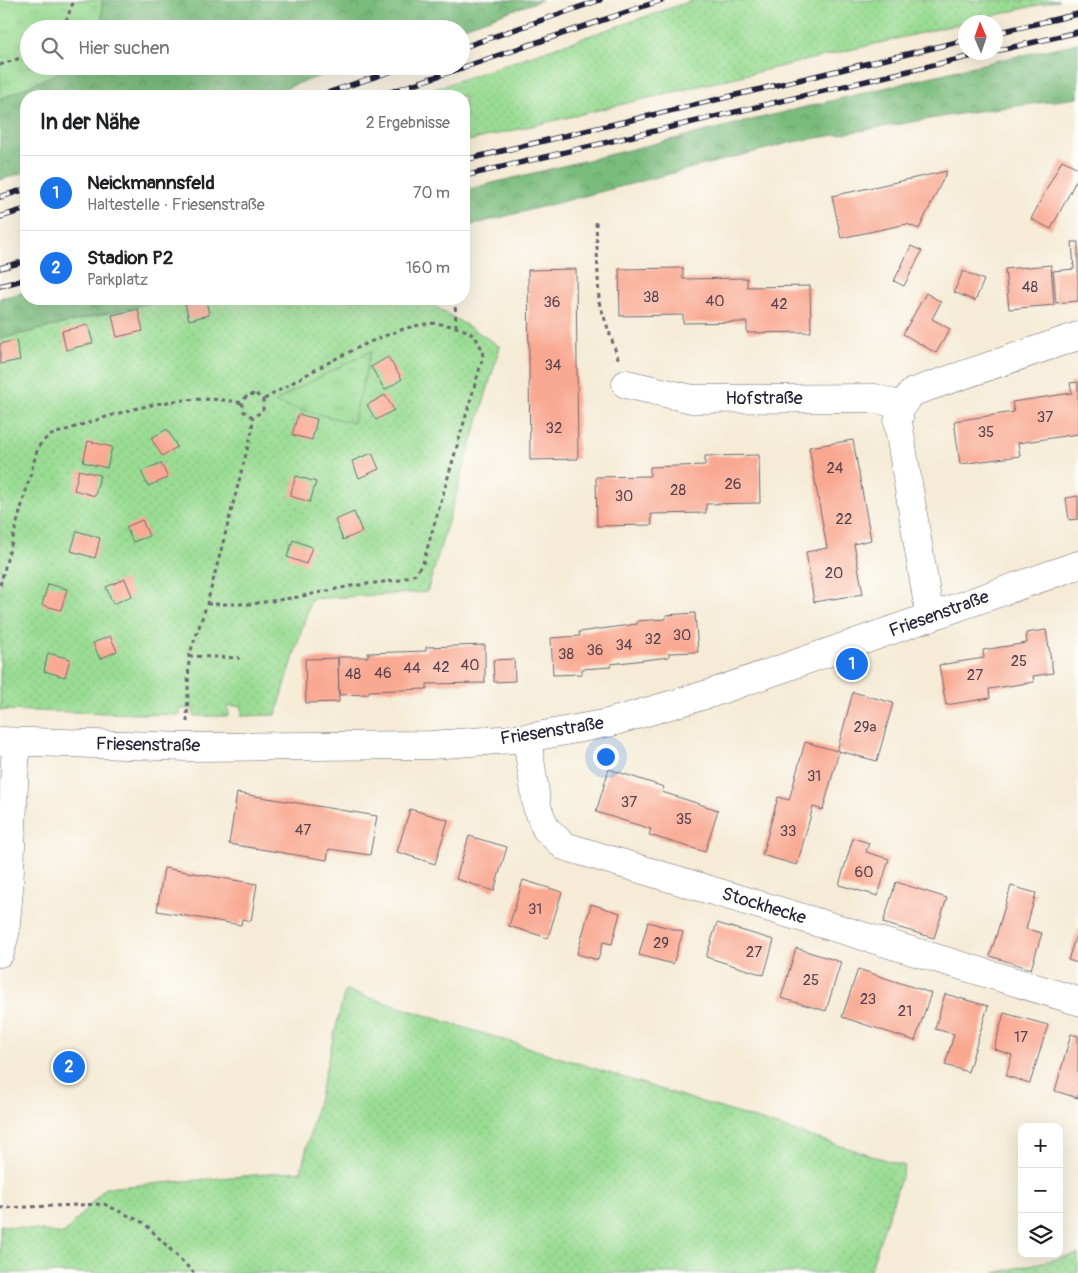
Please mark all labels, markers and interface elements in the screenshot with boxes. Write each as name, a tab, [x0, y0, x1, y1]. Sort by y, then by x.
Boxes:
north arrow	[958, 15, 1003, 60]
search box	[20, 20, 470, 75]
icon: search	[38, 34, 66, 62]
text: Hier suchen	[78, 36, 170, 60]
text: In der Nähe	[40, 109, 140, 136]
text: 2 Ergebnisse	[366, 113, 450, 133]
text: Neickmannsfeld	[87, 171, 215, 195]
text: 1	[53, 183, 59, 203]
text: 70 m	[413, 183, 450, 203]
text: Haltestelle · Friesenstraße	[87, 195, 265, 215]
text: Stadion P2	[87, 246, 173, 270]
text: 2	[52, 258, 60, 278]
text: 160 m	[406, 258, 450, 278]
text: Parkplatz	[87, 270, 148, 290]
house number: 48	[1022, 278, 1039, 297]
house number: 38	[643, 288, 659, 307]
house number: 40	[706, 292, 724, 311]
house number: 36	[543, 293, 561, 312]
house number: 42	[770, 295, 788, 314]
house number: 34	[544, 356, 562, 375]
street label: Hofstraße	[725, 387, 803, 410]
house number: 37	[1037, 408, 1053, 427]
house number: 32	[546, 419, 562, 438]
house number: 35	[978, 423, 994, 442]
house number: 24	[826, 459, 844, 478]
house number: 26	[724, 475, 742, 494]
house number: 28	[670, 481, 686, 500]
house number: 30	[615, 487, 633, 506]
house number: 22	[836, 510, 852, 529]
house number: 20	[825, 564, 843, 583]
street label: Friesenstraße	[886, 585, 992, 643]
house number: 30	[673, 626, 691, 645]
house number: 32	[645, 630, 661, 649]
house number: 34	[615, 636, 633, 655]
house number: 36	[586, 641, 604, 660]
house number: 38	[558, 645, 574, 664]
pin: 1	[836, 645, 868, 683]
house number: 25	[1011, 652, 1027, 671]
house number: 40	[461, 656, 479, 675]
house number: 42	[432, 658, 450, 677]
house number: 44	[403, 659, 421, 678]
house number: 46	[374, 664, 392, 683]
house number: 48	[345, 665, 362, 684]
house number: 27	[967, 666, 983, 685]
street label: Friesenstraße	[499, 711, 606, 751]
house number: 29a	[853, 718, 877, 737]
street label: Friesenstraße	[96, 733, 201, 757]
your location	[593, 744, 619, 770]
house number: 31	[807, 767, 821, 786]
house number: 37	[621, 793, 637, 812]
house number: 35	[676, 810, 692, 829]
house number: 47	[295, 821, 311, 840]
house number: 33	[780, 822, 796, 841]
house number: 60	[855, 863, 873, 882]
street label: Stockhecke	[719, 882, 809, 930]
house number: 31	[528, 900, 542, 919]
house number: 29	[653, 934, 669, 953]
house number: 27	[746, 943, 762, 962]
house number: 25	[803, 971, 819, 990]
house number: 23	[860, 990, 876, 1009]
house number: 21	[898, 1002, 912, 1021]
house number: 17	[1014, 1028, 1028, 1047]
pin: 2	[53, 1048, 85, 1086]
map controls	[1018, 1123, 1063, 1258]
button: +	[1018, 1123, 1063, 1168]
button: −	[1018, 1168, 1063, 1213]
button: layers	[1018, 1213, 1063, 1258]

